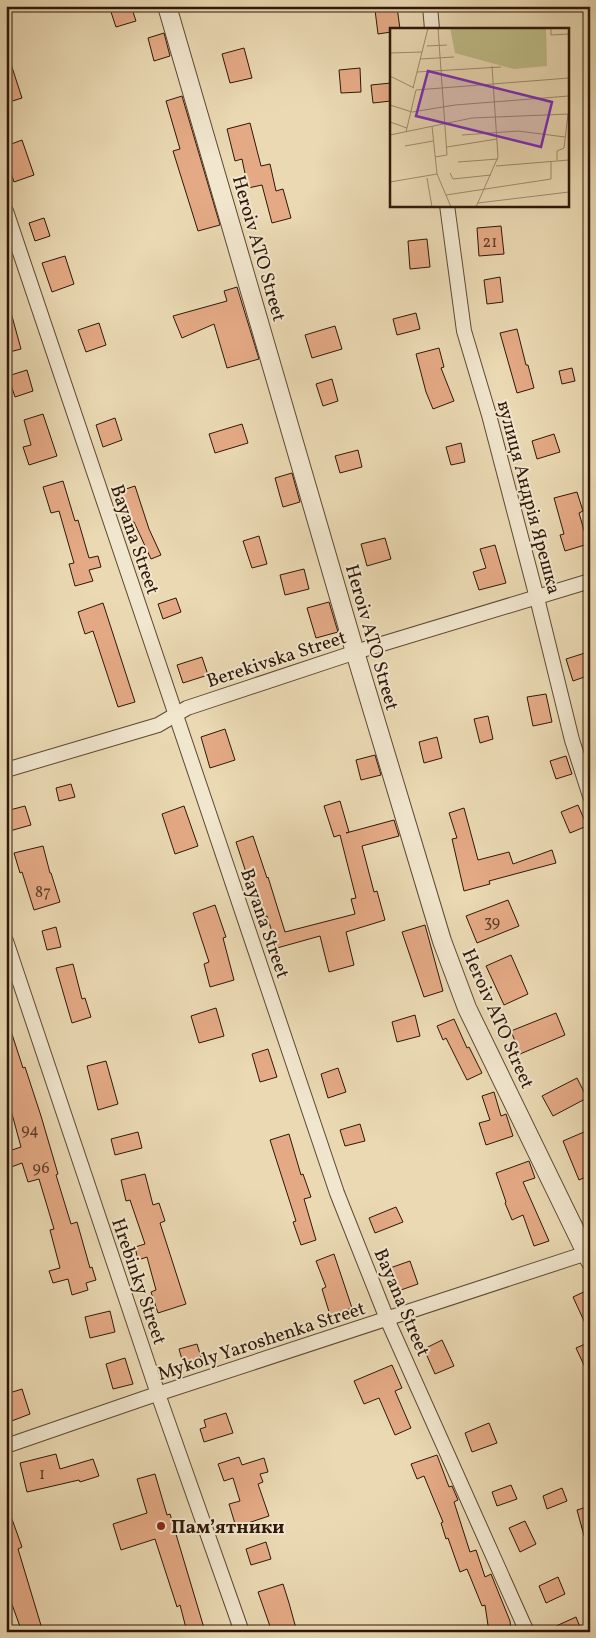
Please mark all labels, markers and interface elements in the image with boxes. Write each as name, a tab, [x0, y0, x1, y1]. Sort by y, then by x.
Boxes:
inset map	[390, 28, 568, 206]
street label: Heroiv ATO Street	[225, 172, 291, 325]
house number: 21	[483, 232, 497, 254]
street label: вулиця Андрія Ярешка	[490, 398, 566, 597]
street label: Bayana Street	[103, 481, 165, 599]
street label: Heroiv ATO Street	[338, 561, 404, 714]
street label: Berekivska Street	[203, 625, 350, 695]
street label: Bayana Street	[233, 865, 295, 983]
house number: 87	[35, 882, 51, 904]
house number: 39	[484, 912, 500, 934]
street label: Heroiv ATO Street	[455, 945, 540, 1093]
house number: 94	[21, 1120, 39, 1142]
house number: 96	[32, 1158, 50, 1180]
street label: Hrebinky Street	[104, 1215, 172, 1349]
street label: Bayana Street	[367, 1245, 436, 1361]
street label: Mykoly Yaroshenka Street	[154, 1296, 369, 1388]
house number: 1	[39, 1464, 45, 1486]
place label: Памʼятники	[171, 1515, 285, 1541]
marker: Памʼятники	[155, 1520, 167, 1532]

